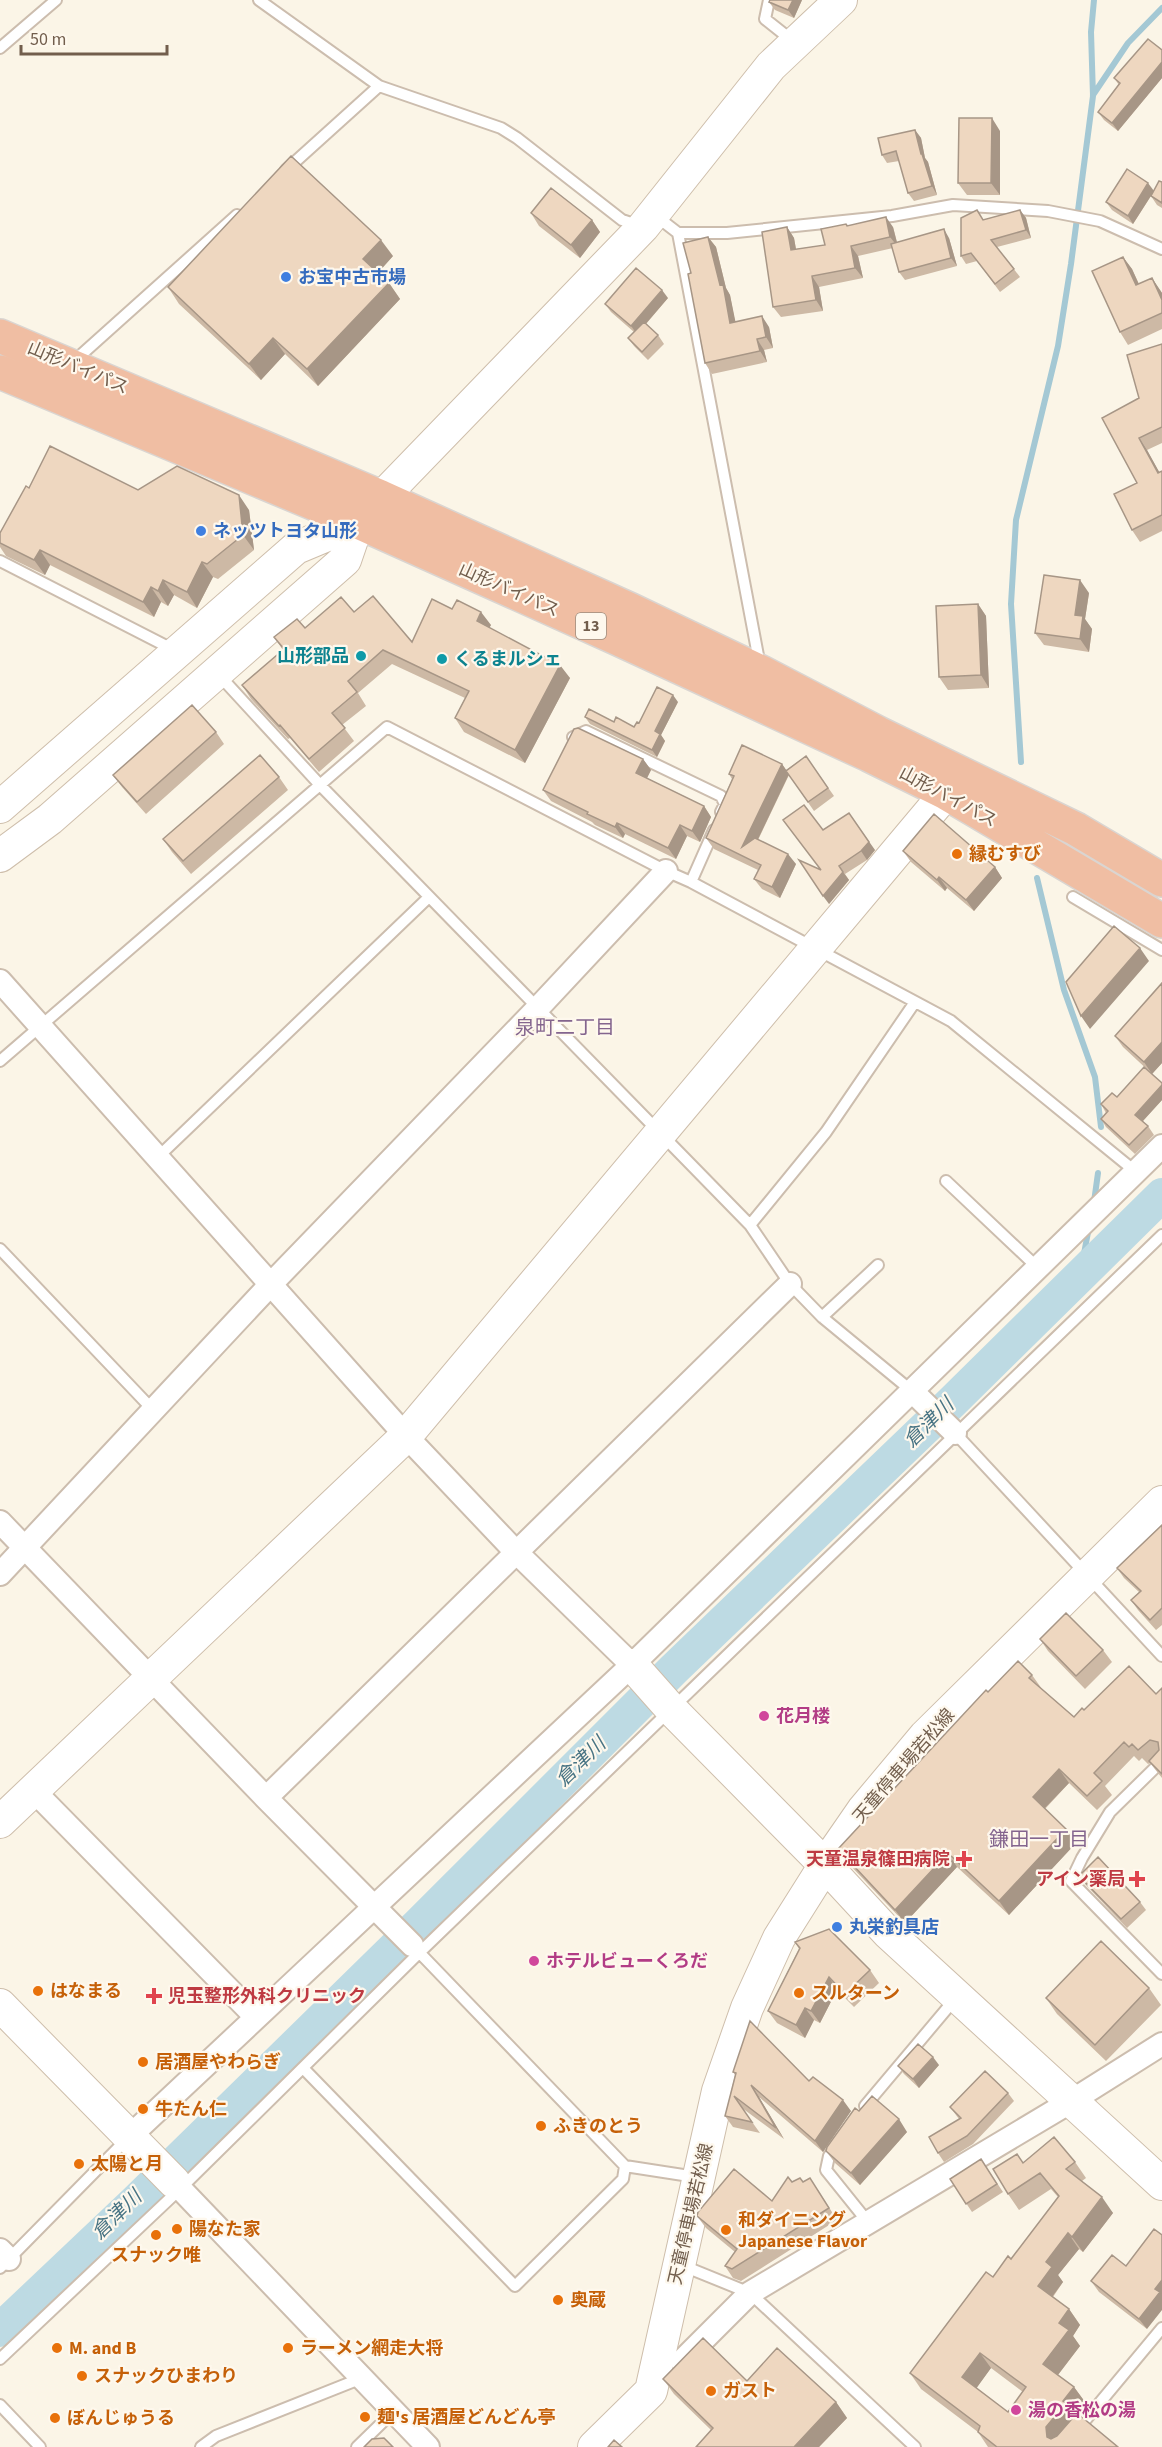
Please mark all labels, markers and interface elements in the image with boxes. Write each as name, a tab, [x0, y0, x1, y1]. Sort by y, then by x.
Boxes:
scale bar	[21, 18, 166, 56]
text: 50 m	[30, 27, 66, 52]
place label: お宝中古市場	[298, 265, 406, 290]
marker: お宝中古市場	[279, 270, 293, 284]
street label: 山形バイパス	[24, 335, 132, 401]
place label: ネッツトヨタ山形	[213, 519, 357, 544]
marker: ネッツトヨタ山形	[194, 524, 208, 538]
street label: 山形バイパス	[455, 557, 563, 623]
road number: 13	[576, 613, 606, 639]
place label: 山形部品	[277, 644, 349, 669]
place label: くるまルシェ	[454, 647, 562, 672]
marker: 山形部品	[354, 649, 368, 663]
marker: くるまルシェ	[435, 652, 449, 666]
street label: 山形バイパス	[895, 761, 1001, 833]
place label: 縁むすび	[969, 842, 1041, 867]
marker: 縁むすび	[950, 847, 964, 861]
district label: 泉町二丁目	[515, 1014, 615, 1042]
water label: 倉津川	[898, 1391, 962, 1454]
street label: 天童停車場若松線	[847, 1703, 961, 1829]
place label: 花月楼	[776, 1704, 830, 1729]
marker: 花月楼	[757, 1709, 771, 1723]
water label: 倉津川	[550, 1730, 614, 1793]
district label: 鎌田一丁目	[989, 1826, 1089, 1854]
place label: 天童温泉篠田病院	[806, 1847, 950, 1872]
marker: 天童温泉篠田病院	[955, 1850, 973, 1868]
place label: アイン薬局	[1036, 1867, 1125, 1892]
marker: アイン薬局	[1130, 1872, 1144, 1886]
place label: 丸栄釣具店	[849, 1915, 939, 1940]
marker: 丸栄釣具店	[830, 1920, 844, 1934]
place label: ホテルビューくろだ	[546, 1949, 708, 1974]
marker: ホテルビューくろだ	[527, 1954, 541, 1968]
place label: はなまる	[50, 1979, 122, 2004]
place label: スルターン	[811, 1981, 900, 2006]
marker: はなまる	[31, 1984, 45, 1998]
place label: 児玉整形外科クリニック	[168, 1984, 366, 2009]
marker: スルターン	[792, 1986, 806, 2000]
marker: 児玉整形外科クリニック	[145, 1987, 163, 2005]
place label: 居酒屋やわらぎ	[155, 2050, 281, 2075]
marker: 居酒屋やわらぎ	[136, 2055, 150, 2069]
place label: 牛たん仁	[155, 2097, 227, 2122]
marker: 牛たん仁	[136, 2102, 150, 2116]
place label: ふきのとう	[553, 2114, 643, 2139]
marker: ふきのとう	[534, 2119, 548, 2133]
street label: 天童停車場若松線	[663, 2141, 719, 2287]
place label: 太陽と月	[91, 2152, 163, 2177]
marker: 太陽と月	[72, 2157, 86, 2171]
water label: 倉津川	[86, 2183, 150, 2246]
place label: 和ダイニング Japanese Flavor	[738, 2208, 868, 2254]
place label: 陽なた家	[189, 2217, 261, 2242]
marker: 陽なた家	[170, 2222, 184, 2236]
marker: 和ダイニング Japanese Flavor	[719, 2223, 733, 2237]
marker: スナック唯	[149, 2228, 163, 2242]
place label: スナック唯	[111, 2243, 201, 2268]
place label: 奥蔵	[570, 2288, 606, 2313]
marker: 奥蔵	[551, 2293, 565, 2307]
place label: M. and B	[69, 2336, 136, 2361]
place label: ラーメン網走大将	[300, 2336, 443, 2361]
marker: M. and B	[50, 2341, 64, 2355]
marker: ラーメン網走大将	[281, 2341, 295, 2355]
place label: スナックひまわり	[94, 2364, 238, 2389]
marker: スナックひまわり	[75, 2369, 89, 2383]
place label: ガスト	[723, 2379, 777, 2404]
marker: ガスト	[704, 2384, 718, 2398]
place label: 湯の香松の湯	[1028, 2398, 1136, 2423]
marker: 湯の香松の湯	[1009, 2403, 1023, 2417]
place label: 麺's 居酒屋どんどん亭	[377, 2405, 555, 2430]
place label: ぼんじゅうる	[67, 2406, 175, 2431]
marker: 麺's 居酒屋どんどん亭	[358, 2410, 372, 2424]
marker: ぼんじゅうる	[48, 2411, 62, 2425]

